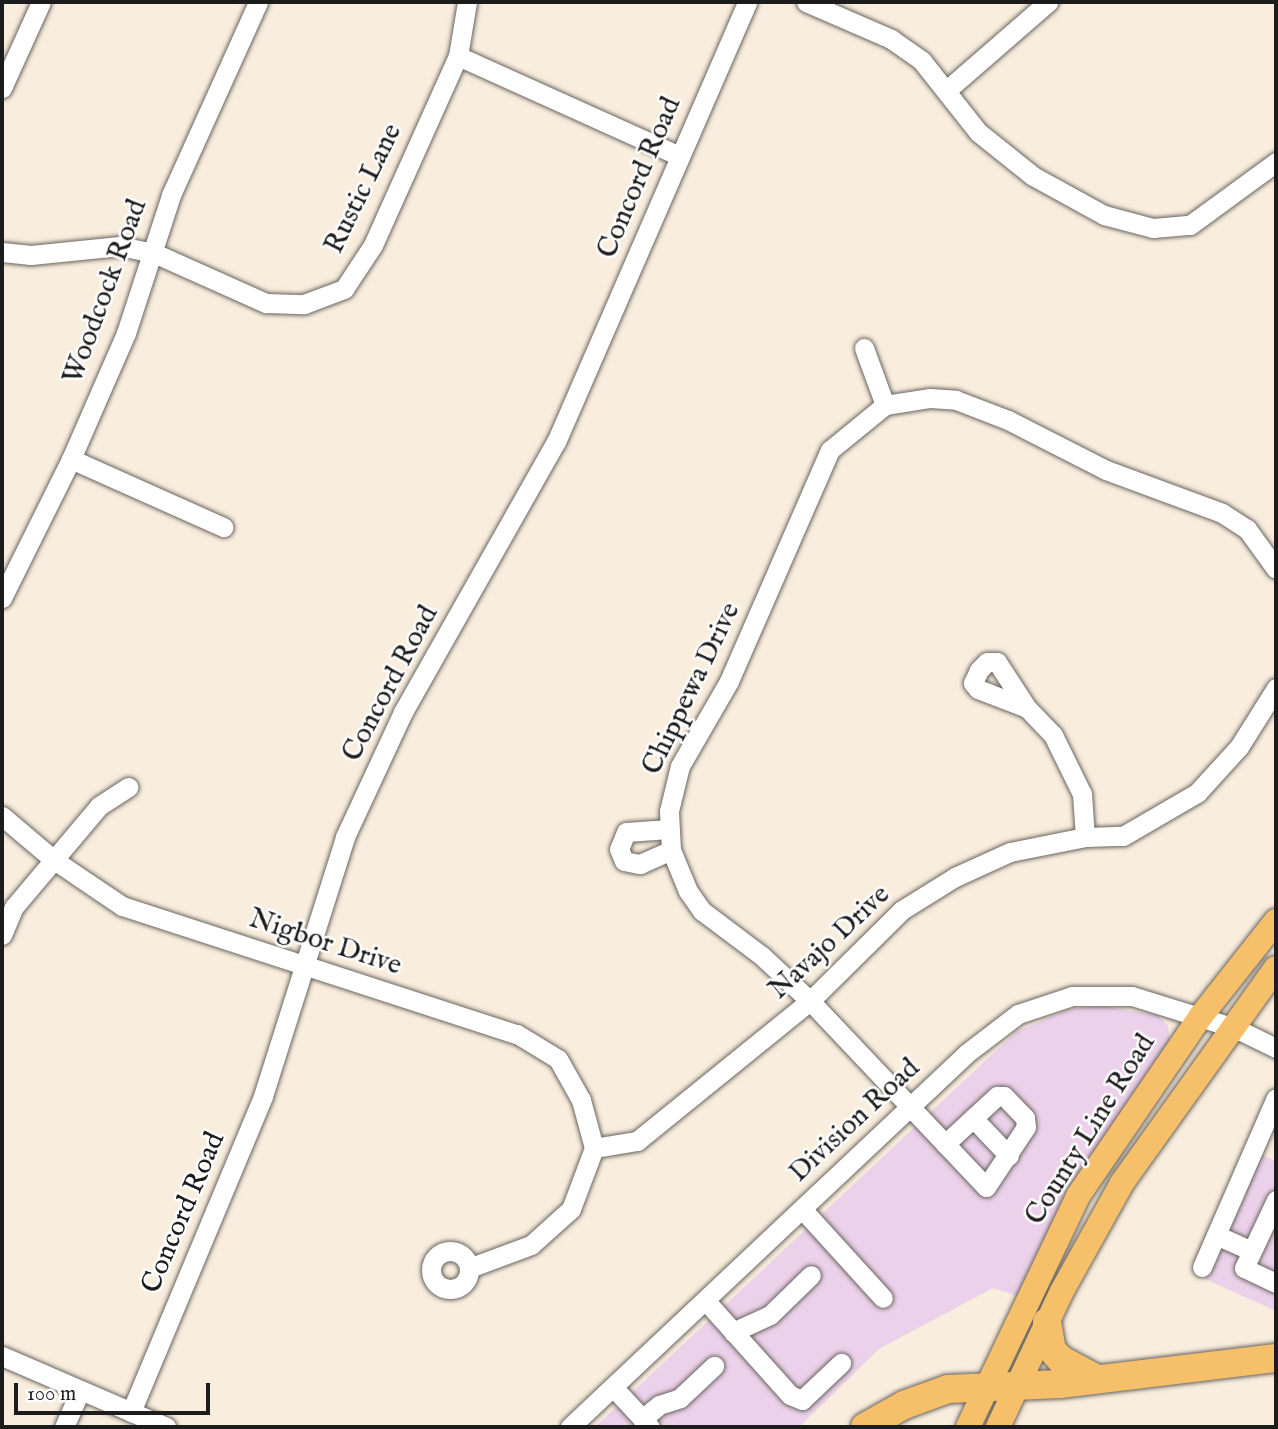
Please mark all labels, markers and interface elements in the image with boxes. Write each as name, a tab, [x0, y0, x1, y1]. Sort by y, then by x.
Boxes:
street label: Concord Road	[591, 92, 689, 264]
street label: Rustic Lane	[318, 119, 410, 259]
street label: Woodcock Road	[57, 195, 155, 389]
street label: Chippewa Drive	[636, 597, 748, 781]
street label: Concord Road	[336, 600, 446, 768]
street label: Navajo Drive	[763, 879, 897, 1007]
street label: Nigbor Drive	[245, 903, 405, 983]
street label: County Line Road	[1019, 1028, 1163, 1232]
street label: Division Road	[783, 1052, 927, 1190]
street label: Concord Road	[135, 1127, 233, 1299]
scale bar	[18, 1370, 214, 1414]
text: 100 m	[27, 1381, 76, 1408]

